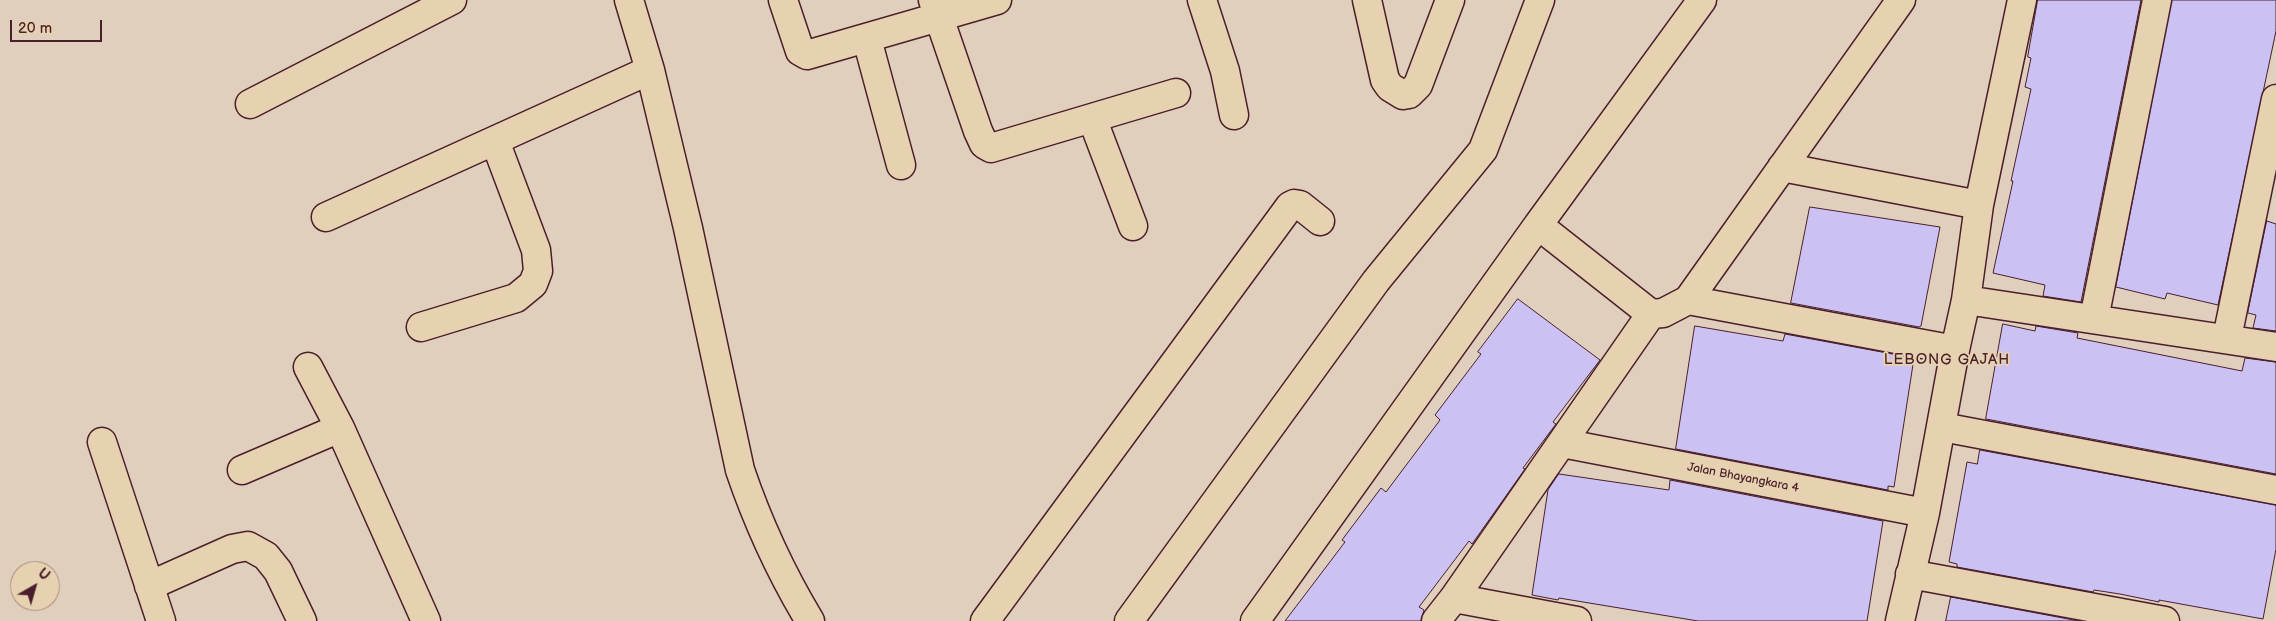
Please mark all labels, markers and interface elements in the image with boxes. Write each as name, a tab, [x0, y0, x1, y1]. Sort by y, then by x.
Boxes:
scale bar	[12, 10, 105, 42]
text: 20 m	[18, 19, 52, 38]
district label: LEBONG GAJAH	[1882, 351, 2012, 369]
street label: Jalan Bhayangkara 4	[1686, 460, 1800, 496]
north arrow	[10, 561, 60, 611]
text: U	[35, 565, 53, 584]

